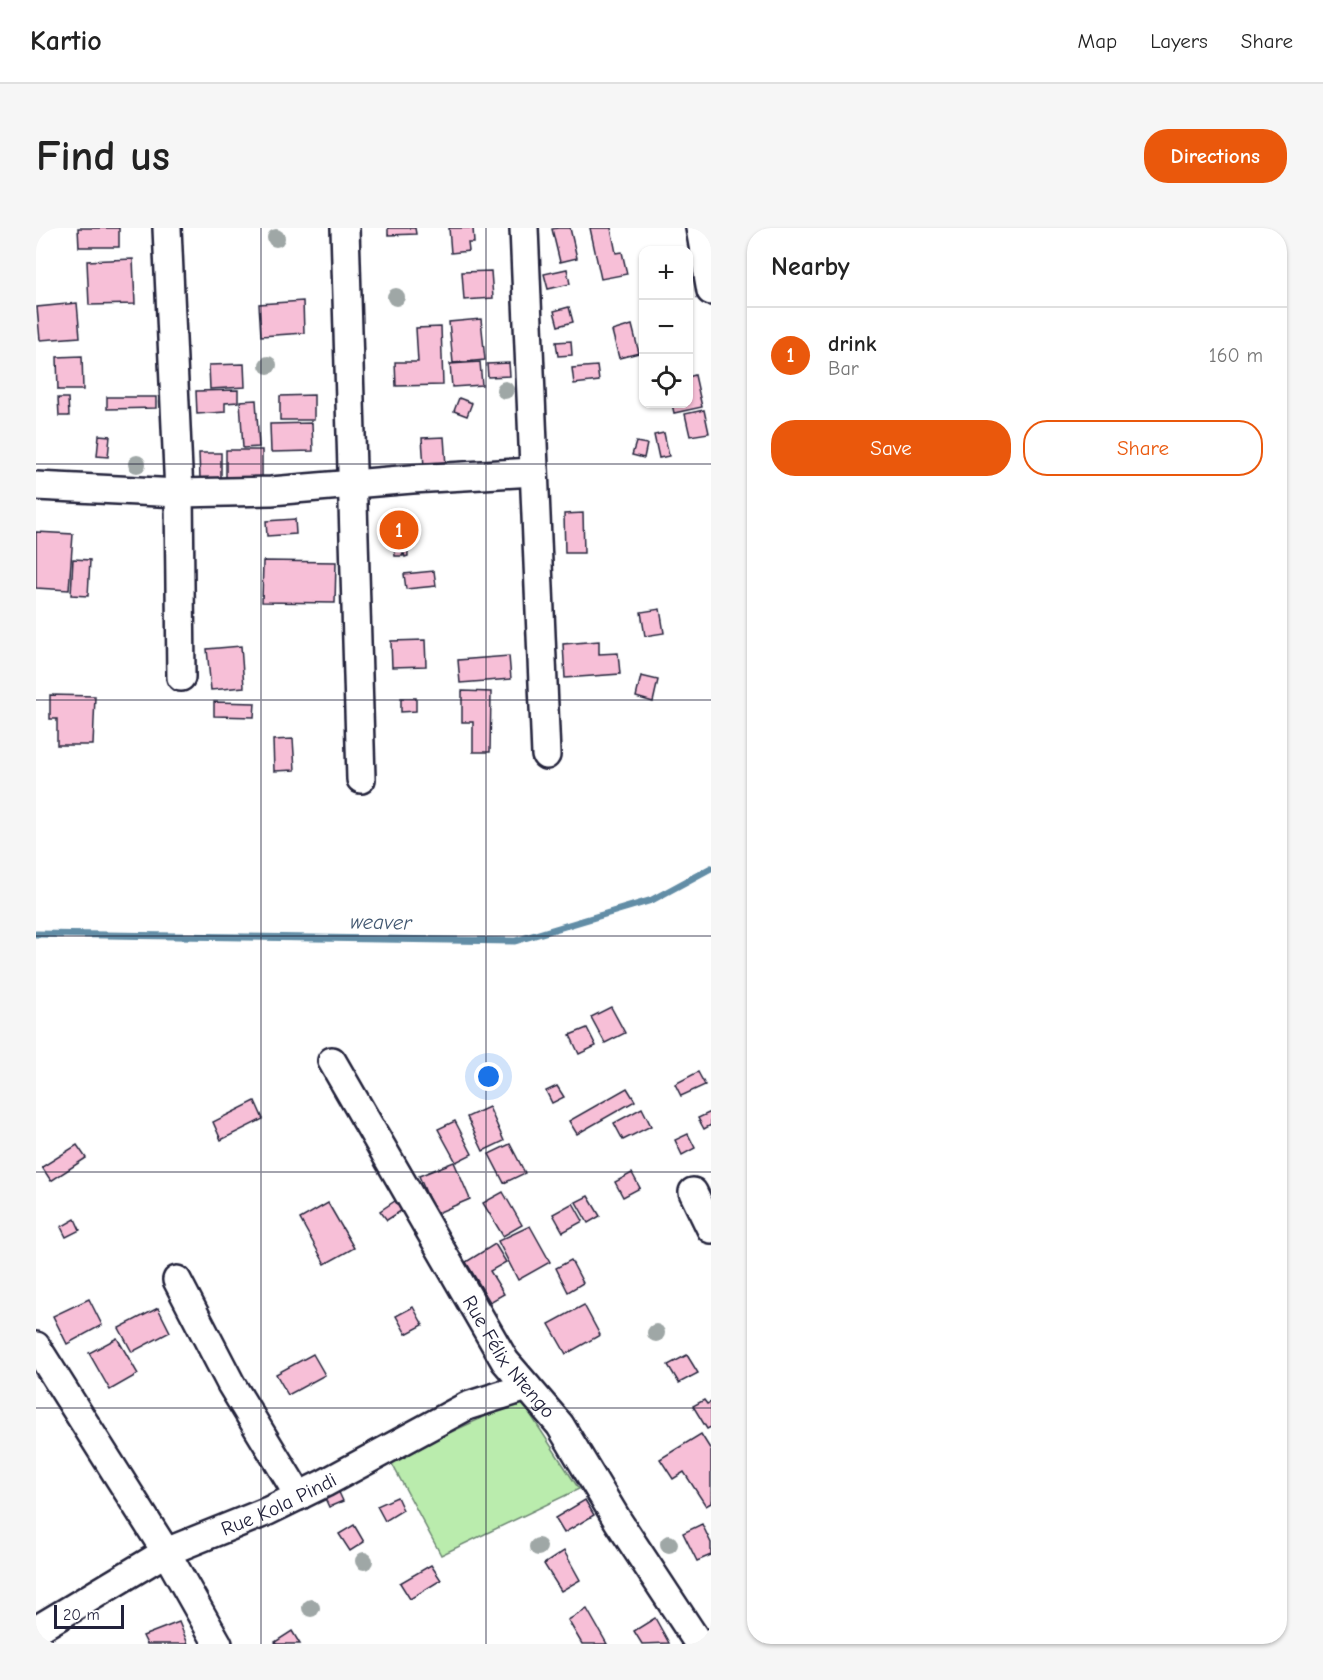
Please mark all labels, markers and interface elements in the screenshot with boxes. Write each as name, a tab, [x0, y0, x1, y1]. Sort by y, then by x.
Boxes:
text: Kartio	[30, 25, 102, 57]
text: Map	[1078, 29, 1117, 53]
text: Layers	[1150, 29, 1208, 53]
text: Share	[1241, 29, 1293, 53]
button: Directions	[1144, 129, 1287, 183]
text: Find us	[36, 132, 170, 181]
map controls	[639, 246, 693, 408]
button: +	[639, 246, 693, 300]
text: Nearby	[771, 252, 850, 282]
button: −	[639, 300, 693, 354]
text: drink	[828, 331, 876, 357]
text: 1	[787, 344, 794, 367]
text: 160 m	[1209, 344, 1263, 367]
button: locate	[639, 354, 693, 408]
text: Bar	[828, 357, 859, 380]
button: Save	[771, 420, 1011, 476]
button: Share	[1023, 420, 1263, 476]
pin: 1	[380, 508, 418, 552]
water label: weaver	[350, 909, 414, 935]
your location	[474, 1062, 503, 1091]
street label: Rue Félix Ntengo	[458, 1292, 560, 1423]
street label: Rue Kola Pindi	[218, 1468, 340, 1541]
scale bar	[54, 1602, 124, 1630]
text: 20 m	[63, 1606, 100, 1624]

